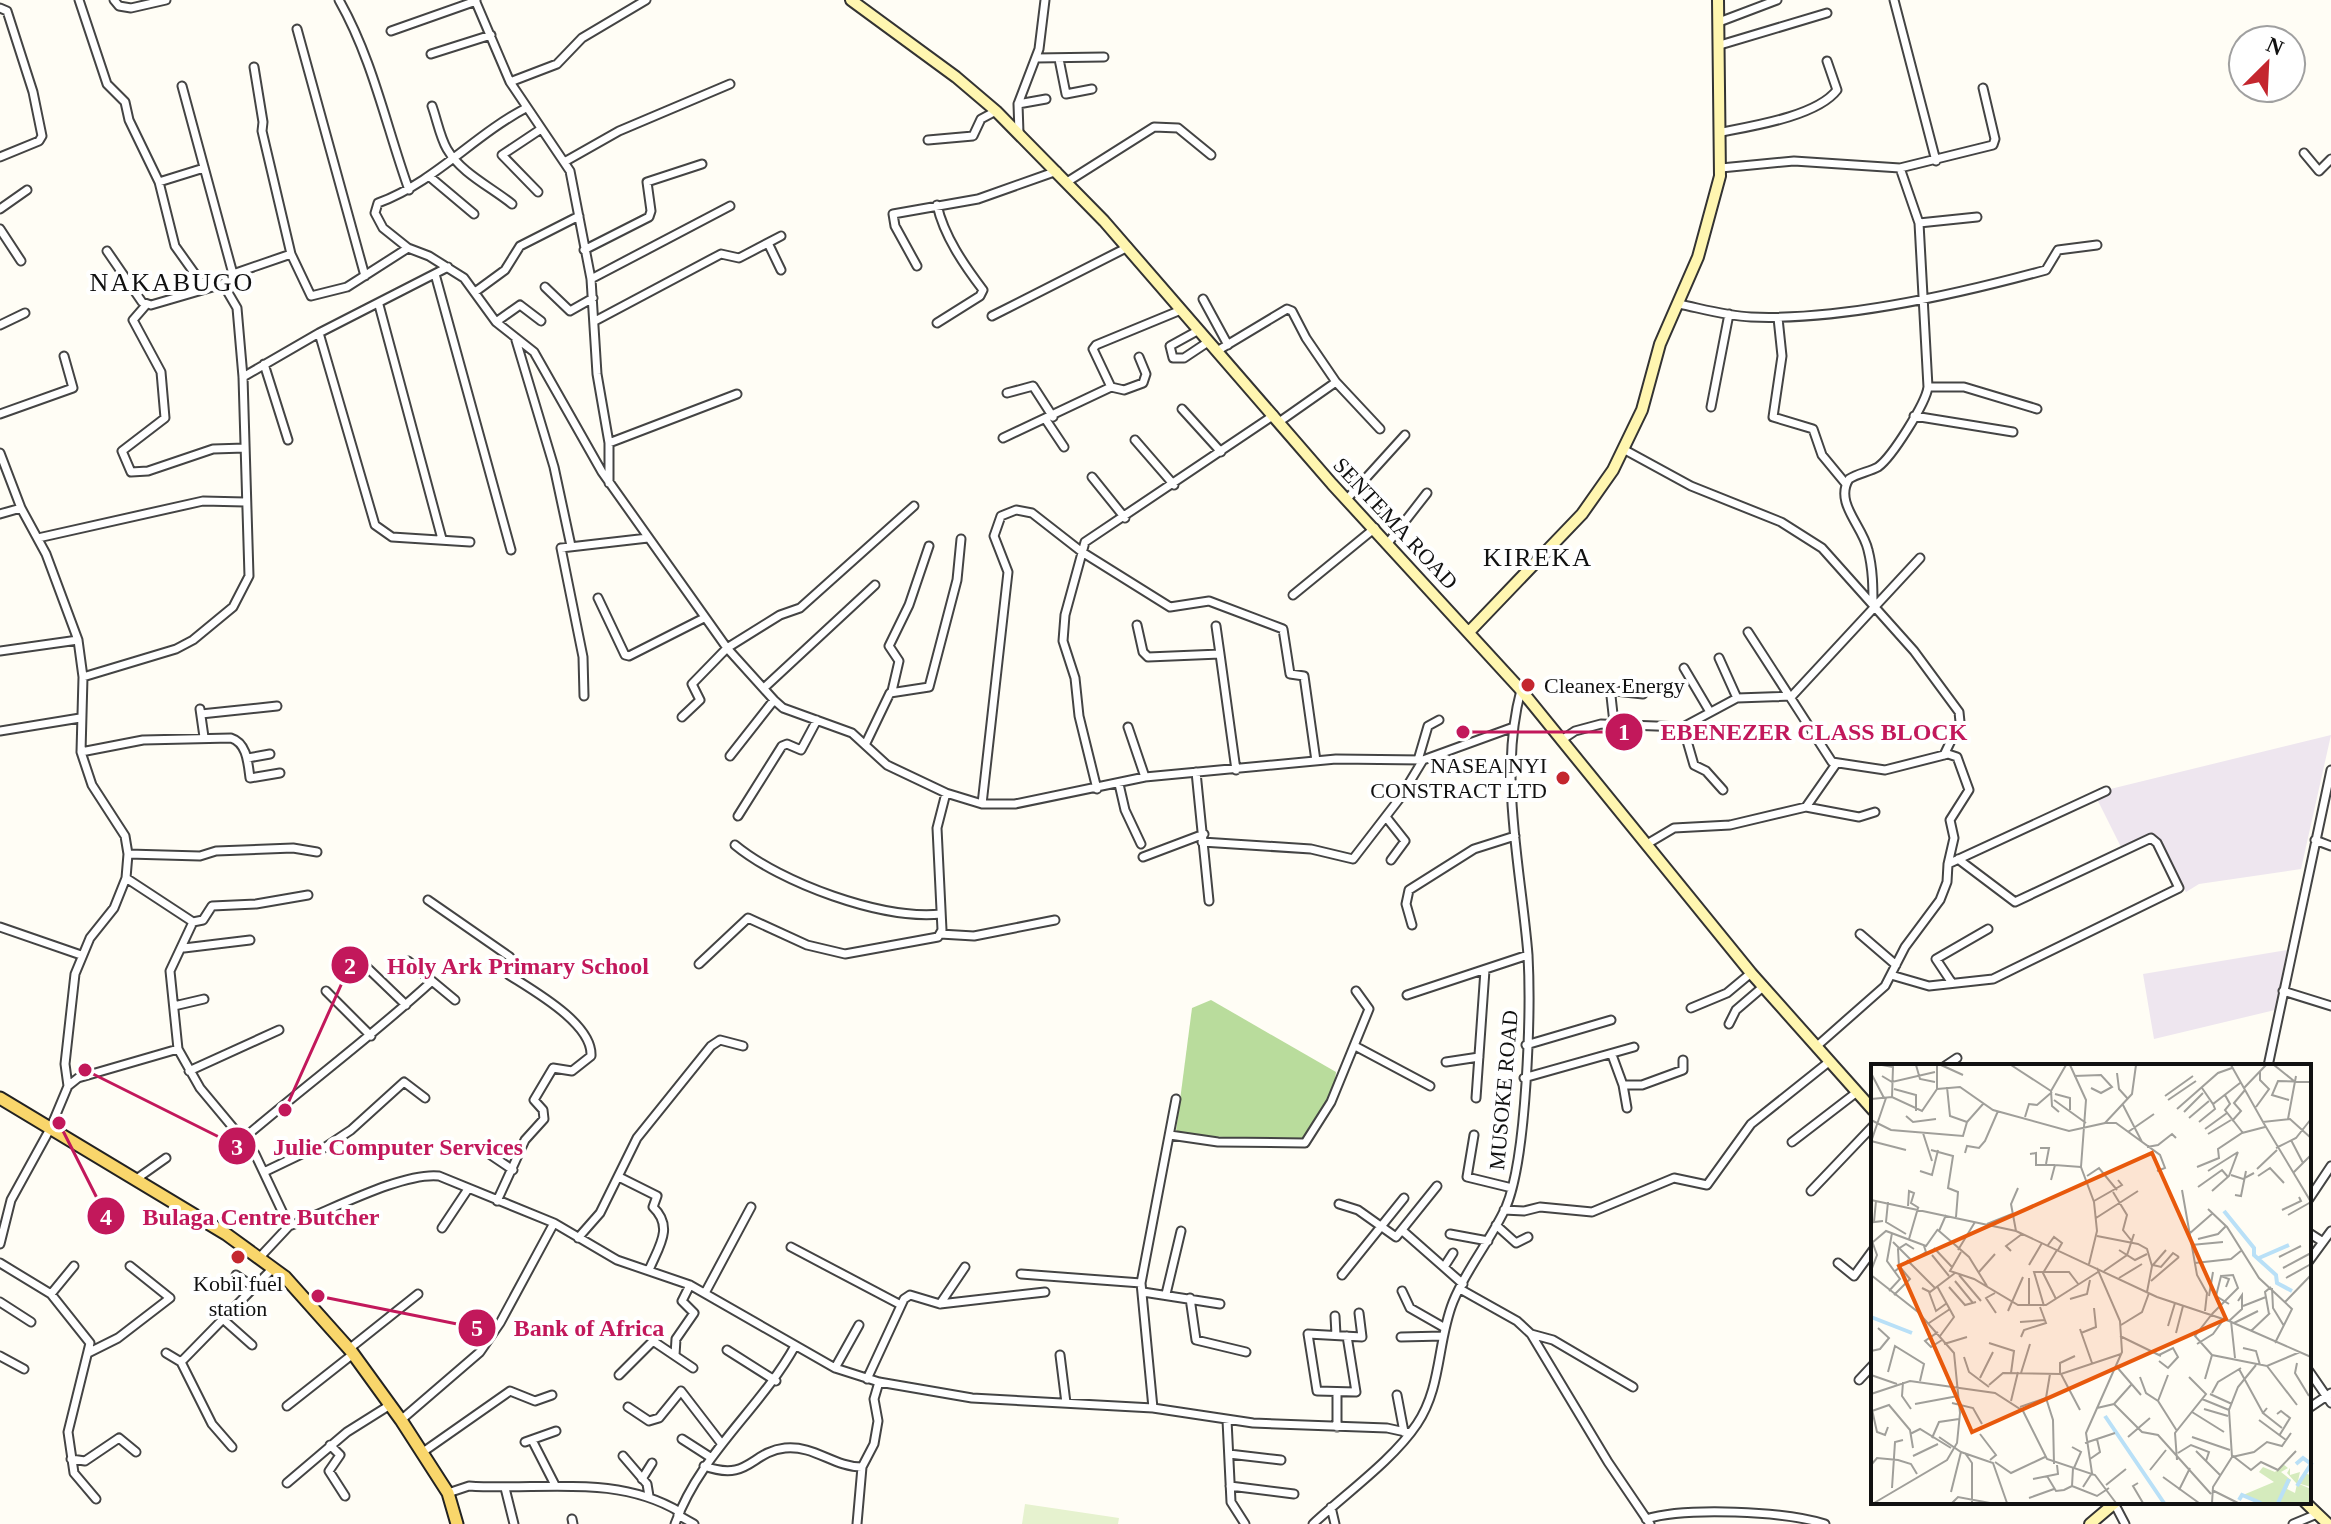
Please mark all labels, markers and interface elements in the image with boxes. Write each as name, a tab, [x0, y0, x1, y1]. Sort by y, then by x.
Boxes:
north arrow	[2227, 24, 2307, 104]
text: N	[2263, 32, 2287, 61]
district label: NAKABUGO	[90, 268, 254, 297]
street label: SENTEMA ROAD	[1328, 452, 1463, 594]
district label: KIREKA	[1483, 543, 1593, 572]
place label: Cleanex Energy	[1544, 673, 1685, 698]
marker: Cleanex Energy	[1519, 676, 1537, 694]
callout: EBENEZER CLASS BLOCK	[1604, 708, 1983, 756]
text: 1	[1618, 719, 1630, 745]
text: EBENEZER CLASS BLOCK	[1661, 719, 1968, 745]
place label: NASEA|NYI CONSTRACT LTD	[1370, 753, 1547, 803]
marker: NASEA|NYI CONSTRACT LTD	[1554, 769, 1572, 787]
callout: Holy Ark Primary School	[330, 941, 665, 989]
text: 2	[344, 953, 356, 979]
text: Holy Ark Primary School	[387, 953, 649, 979]
street label: MUSOKE ROAD	[1484, 1009, 1523, 1171]
inset map	[1871, 1064, 2311, 1504]
callout: Julie Computer Services	[217, 1122, 540, 1170]
text: 3	[231, 1134, 243, 1160]
text: Julie Computer Services	[273, 1134, 523, 1160]
callout: Bulaga Centre Butcher	[86, 1192, 395, 1240]
text: 4	[100, 1204, 112, 1230]
text: Bulaga Centre Butcher	[143, 1204, 380, 1230]
marker: Kobil fuel station	[229, 1248, 247, 1266]
place label: Kobil fuel station	[193, 1271, 283, 1321]
callout: Bank of Africa	[457, 1304, 681, 1352]
text: 5	[471, 1315, 483, 1341]
text: Bank of Africa	[514, 1315, 664, 1341]

